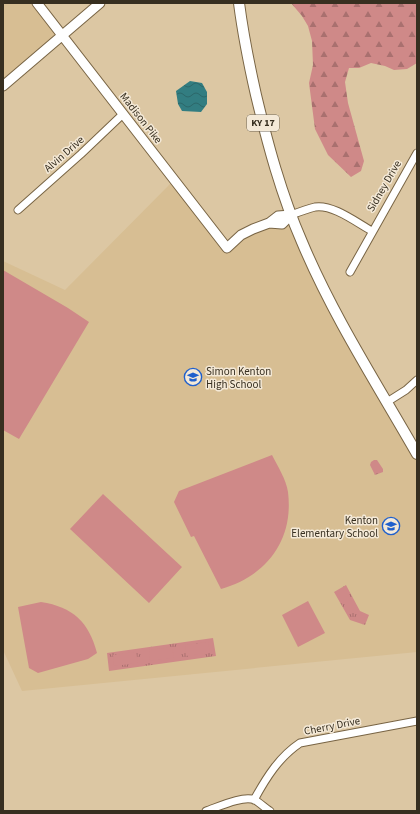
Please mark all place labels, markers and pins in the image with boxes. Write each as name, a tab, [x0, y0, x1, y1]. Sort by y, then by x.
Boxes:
place label: Simon Kenton High School	[206, 364, 271, 392]
school or university icon: Simon Kenton High School	[183, 367, 203, 387]
place label: Kenton Elementary School	[291, 513, 378, 541]
school or university icon: Kenton Elementary School	[381, 516, 401, 536]

